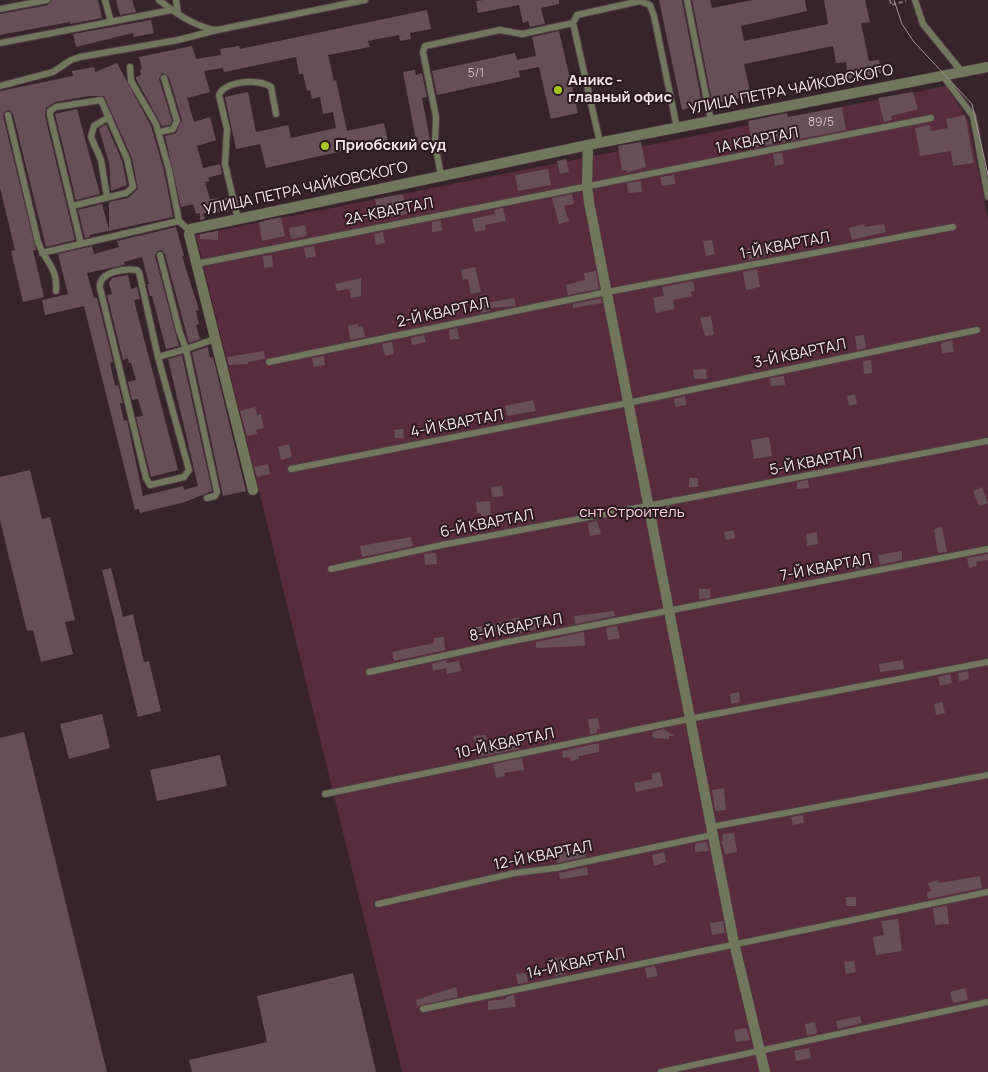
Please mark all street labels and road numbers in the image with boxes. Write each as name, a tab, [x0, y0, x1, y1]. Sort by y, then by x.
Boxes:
street label: УЛИЦА ПЕТРА ЧАЙКОВСКОГО	[687, 61, 895, 119]
street label: 1А КВАРТАЛ	[714, 124, 800, 158]
street label: УЛИЦА ПЕТРА ЧАЙКОВСКОГО	[202, 159, 410, 219]
street label: 2А-КВАРТАЛ	[343, 195, 435, 229]
street label: 1-Й КВАРТАЛ	[738, 228, 832, 264]
street label: 2-Й КВАРТАЛ	[395, 294, 491, 332]
street label: 3-Й КВАРТАЛ	[752, 335, 848, 373]
street label: 4-Й КВАРТАЛ	[409, 406, 505, 442]
street label: 5-Й КВАРТАЛ	[768, 444, 864, 480]
street label: 6-Й КВАРТАЛ	[439, 506, 535, 542]
street label: 7-Й КВАРТАЛ	[779, 550, 873, 586]
street label: 8-Й КВАРТАЛ	[468, 610, 564, 646]
street label: 10-Й КВАРТАЛ	[454, 725, 556, 763]
street label: 12-Й КВАРТАЛ	[492, 838, 594, 874]
street label: 14-Й КВАРТАЛ	[525, 945, 627, 983]

